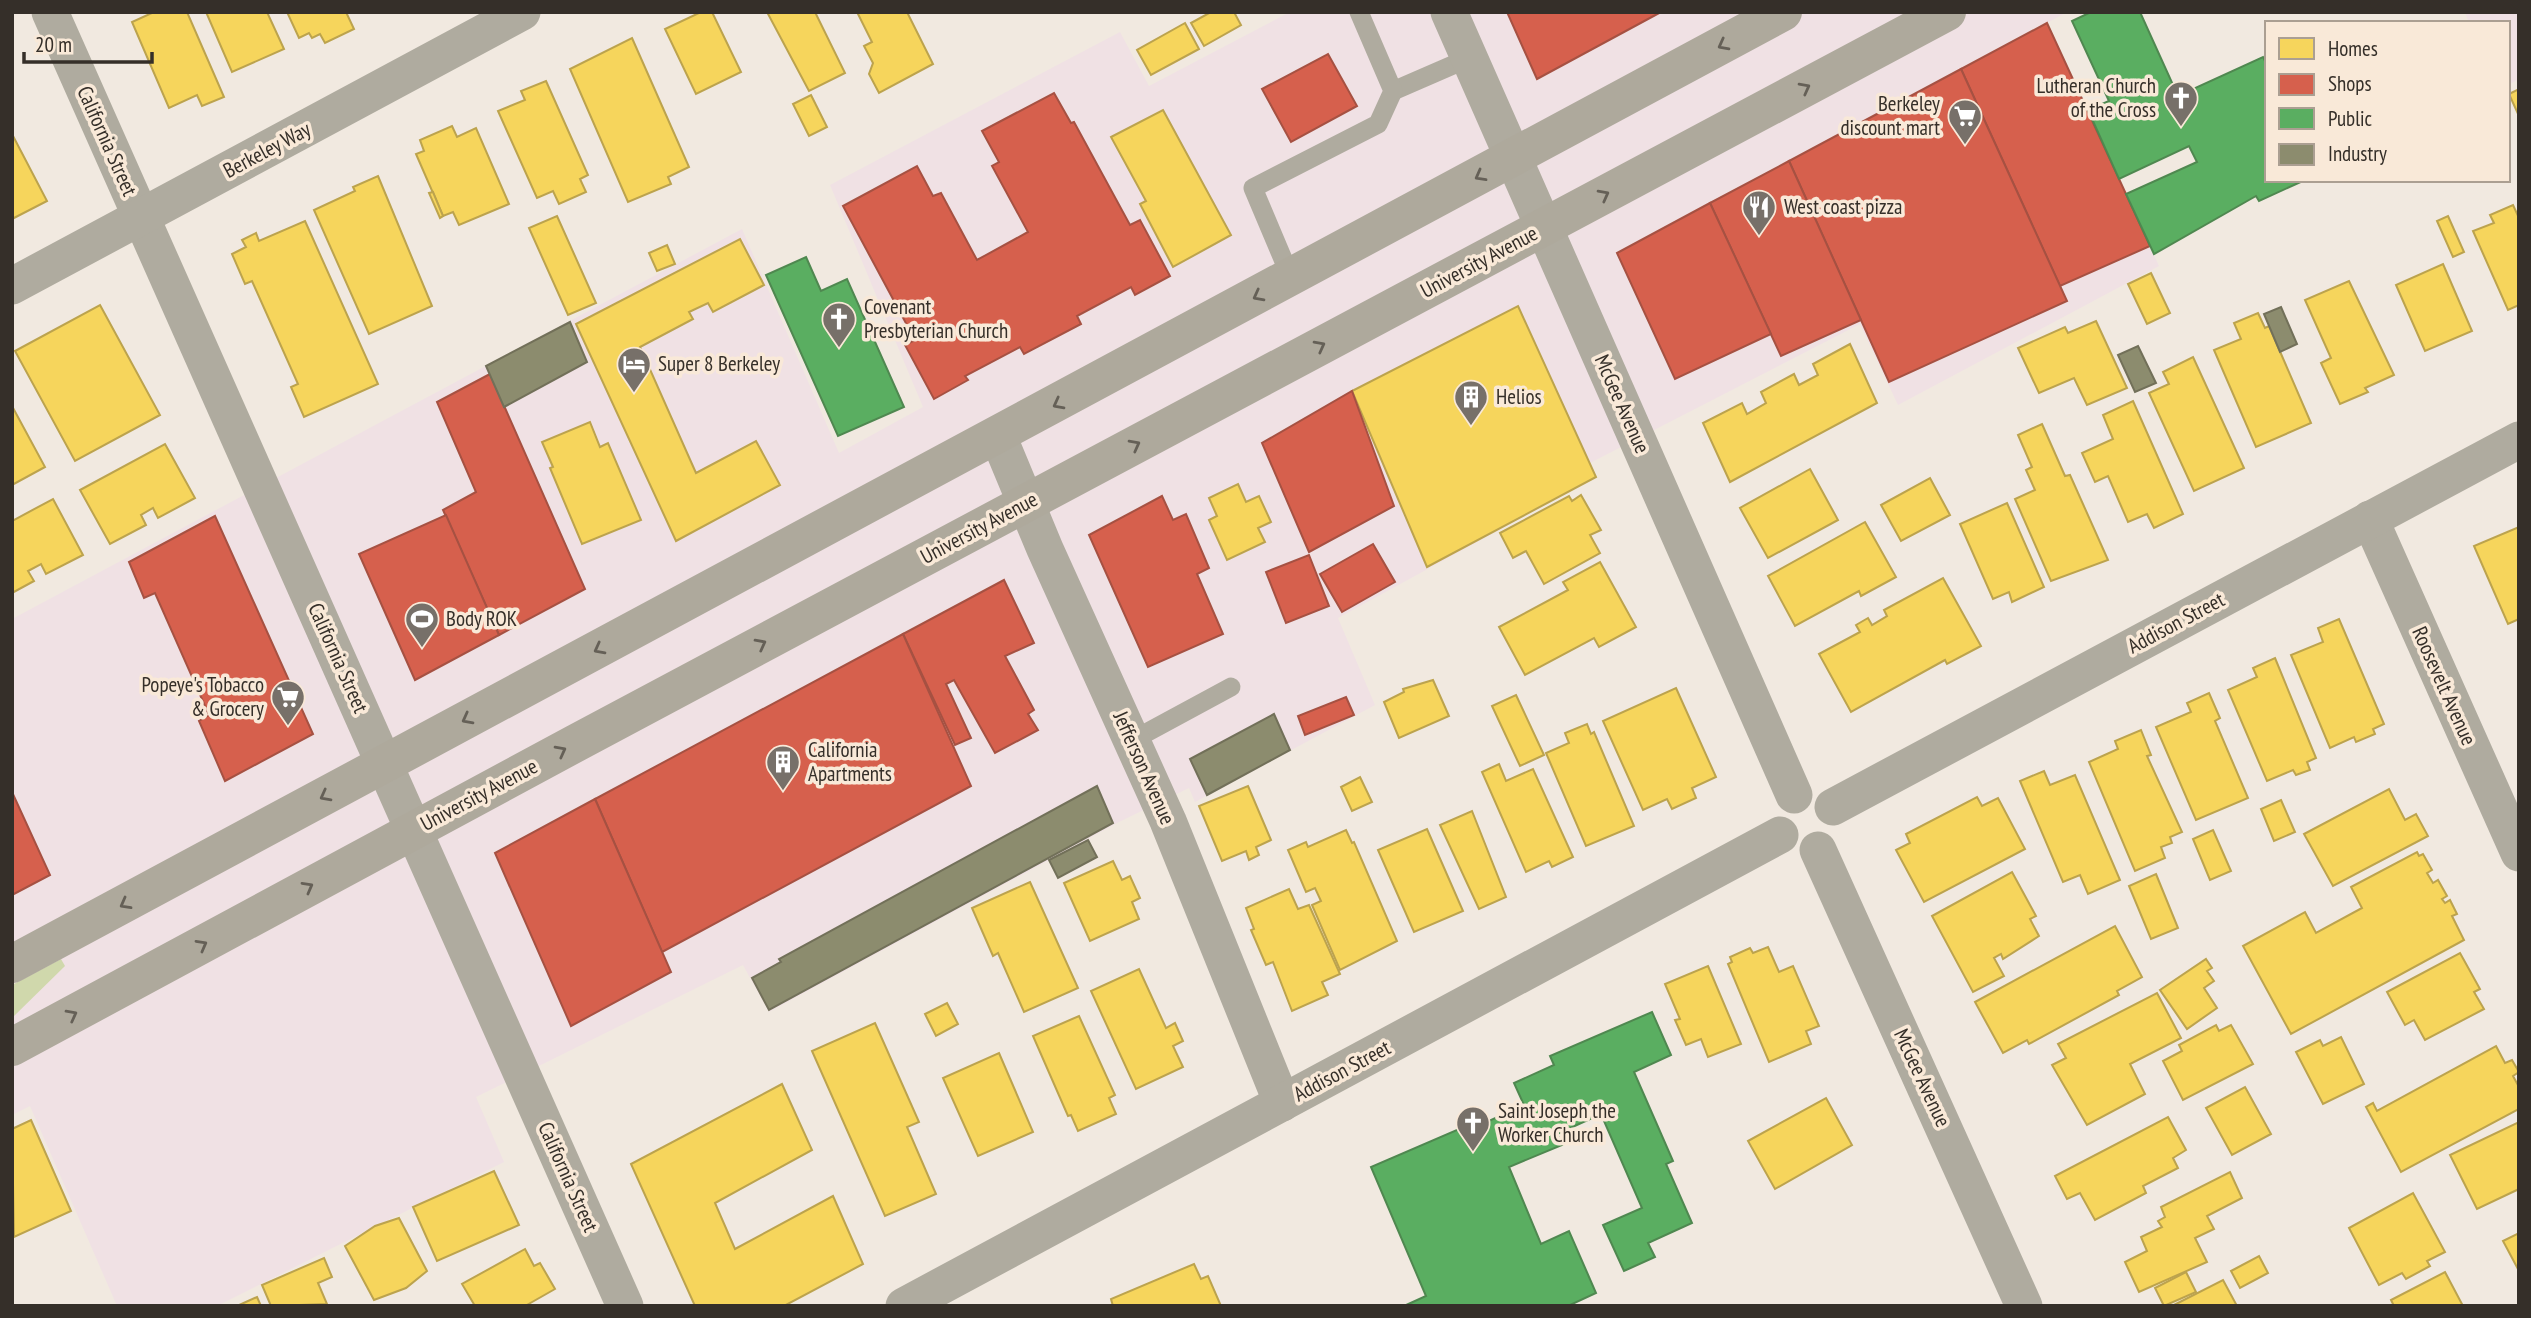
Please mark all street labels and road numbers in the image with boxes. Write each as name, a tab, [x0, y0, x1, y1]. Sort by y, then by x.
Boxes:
street label: California Street	[71, 82, 144, 200]
street label: Berkeley Way	[218, 115, 315, 184]
street label: University Avenue	[1416, 219, 1542, 304]
street label: McGee Avenue	[1589, 350, 1656, 457]
street label: University Avenue	[916, 485, 1042, 570]
street label: Addison Street	[2123, 586, 2229, 659]
street label: California Street	[302, 599, 375, 717]
street label: Roosevelt Avenue	[2406, 622, 2483, 749]
street label: Jefferson Avenue	[1107, 706, 1181, 829]
street label: University Avenue	[416, 752, 542, 837]
street label: McGee Avenue	[1888, 1024, 1957, 1131]
street label: Addison Street	[1289, 1034, 1395, 1107]
street label: California Street	[532, 1118, 605, 1236]

